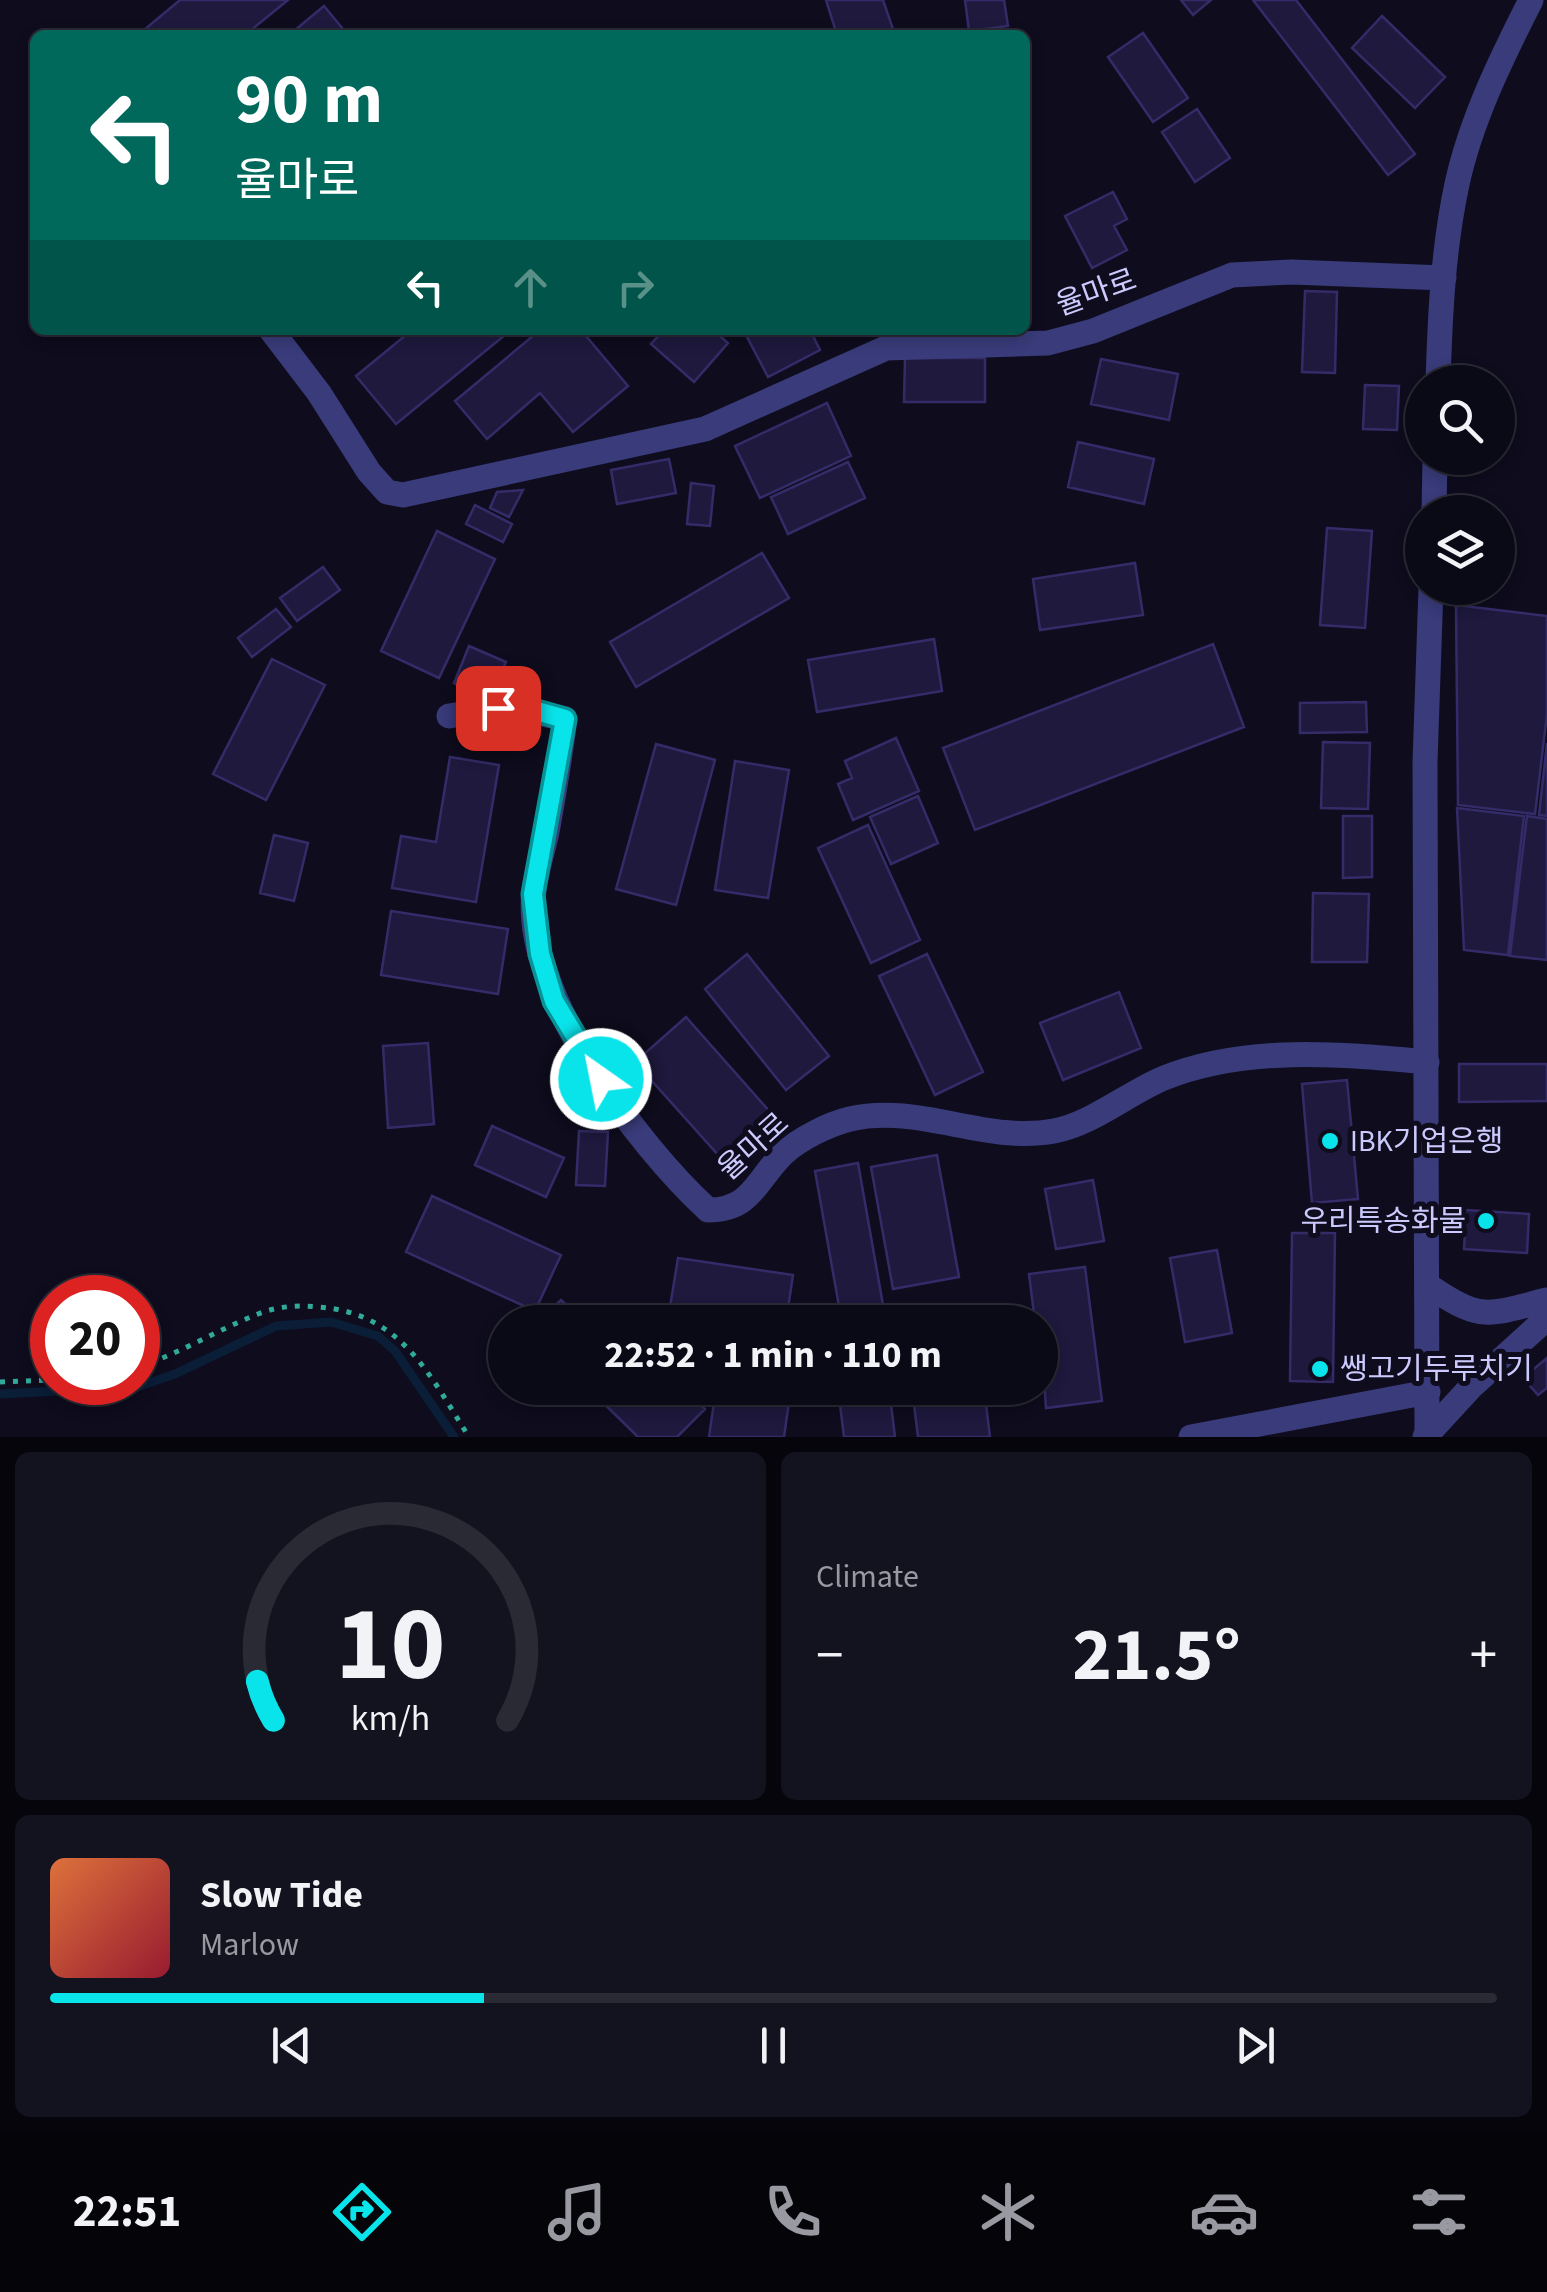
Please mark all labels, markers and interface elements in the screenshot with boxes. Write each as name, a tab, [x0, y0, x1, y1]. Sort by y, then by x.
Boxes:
text: 90 m	[235, 50, 383, 150]
icon: left	[70, 70, 200, 200]
text: 율마로	[235, 149, 359, 213]
street label: 율마로	[1050, 258, 1142, 327]
icon: left	[398, 260, 453, 315]
icon: ahead	[503, 260, 558, 315]
icon: right	[608, 260, 663, 315]
map controls	[1405, 365, 1515, 605]
button: search	[1405, 365, 1515, 475]
button: layers	[1405, 495, 1515, 605]
pin	[456, 666, 541, 751]
icon: arrive	[471, 681, 526, 736]
position arrow	[549, 1027, 653, 1131]
street label: 율마로	[708, 1103, 798, 1190]
place label: IBK기업은행	[1350, 1120, 1503, 1163]
marker: IBK기업은행	[1319, 1130, 1341, 1152]
place label: 우리특송화물	[1300, 1200, 1466, 1243]
marker: 우리특송화물	[1475, 1210, 1497, 1232]
speed limit sign: 20	[30, 1275, 160, 1405]
text: 22:52 · 1 min · 110 m	[604, 1328, 942, 1382]
place label: 쌩고기두루치기	[1340, 1348, 1533, 1391]
marker: 쌩고기두루치기	[1309, 1358, 1331, 1380]
text: Climate	[816, 1554, 919, 1600]
text: 10	[336, 1572, 445, 1720]
text: 21.5°	[1072, 1602, 1241, 1709]
text: −	[816, 1617, 843, 1695]
text: +	[1470, 1617, 1497, 1695]
text: km/h	[351, 1693, 430, 1744]
text: Slow Tide	[200, 1868, 363, 1922]
text: Marlow	[200, 1922, 299, 1968]
icon: previous	[264, 2018, 319, 2073]
icon: pause	[746, 2018, 801, 2073]
icon: next	[1228, 2018, 1283, 2073]
icon: directions	[327, 2177, 397, 2247]
icon: music	[542, 2177, 612, 2247]
icon: phone	[758, 2177, 828, 2247]
icon: climate	[973, 2177, 1043, 2247]
icon: car	[1189, 2177, 1259, 2247]
icon: filters	[1404, 2177, 1474, 2247]
text: 22:51	[73, 2180, 181, 2244]

